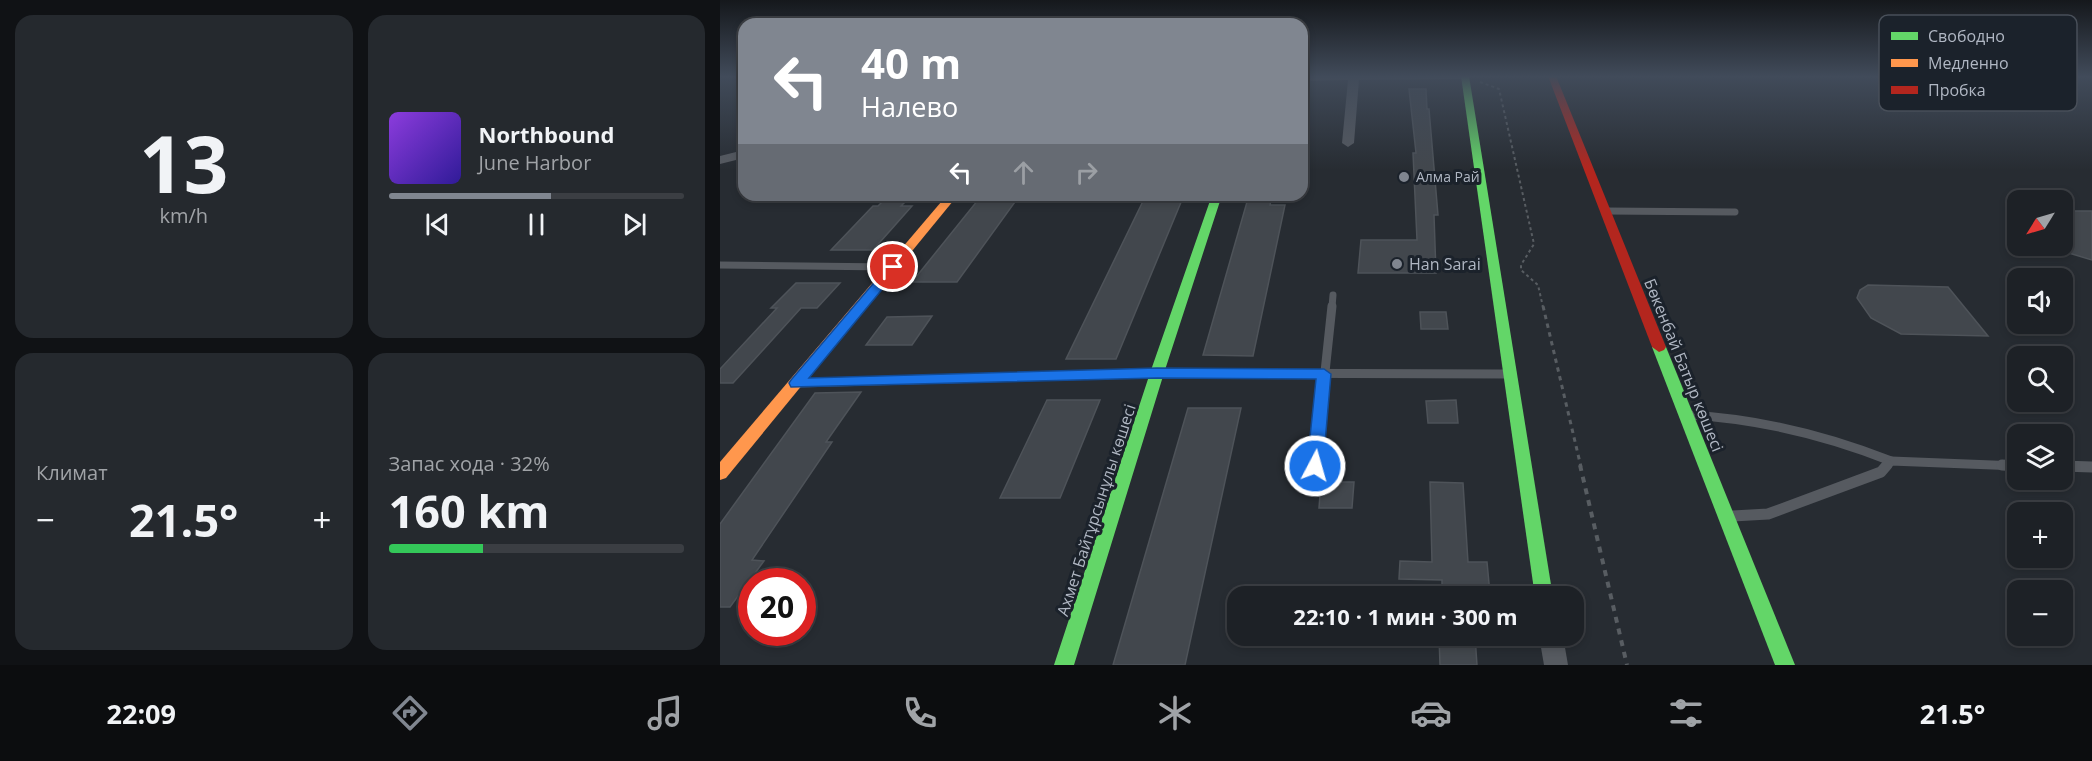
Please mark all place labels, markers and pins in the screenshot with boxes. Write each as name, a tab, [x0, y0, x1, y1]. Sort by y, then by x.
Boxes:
place label: Алма Рай	[1416, 167, 1480, 186]
marker: Алма Рай	[1397, 170, 1411, 184]
pin	[867, 241, 918, 292]
place label: Han Sarai	[1409, 253, 1481, 275]
marker: Han Sarai	[1390, 257, 1404, 271]

